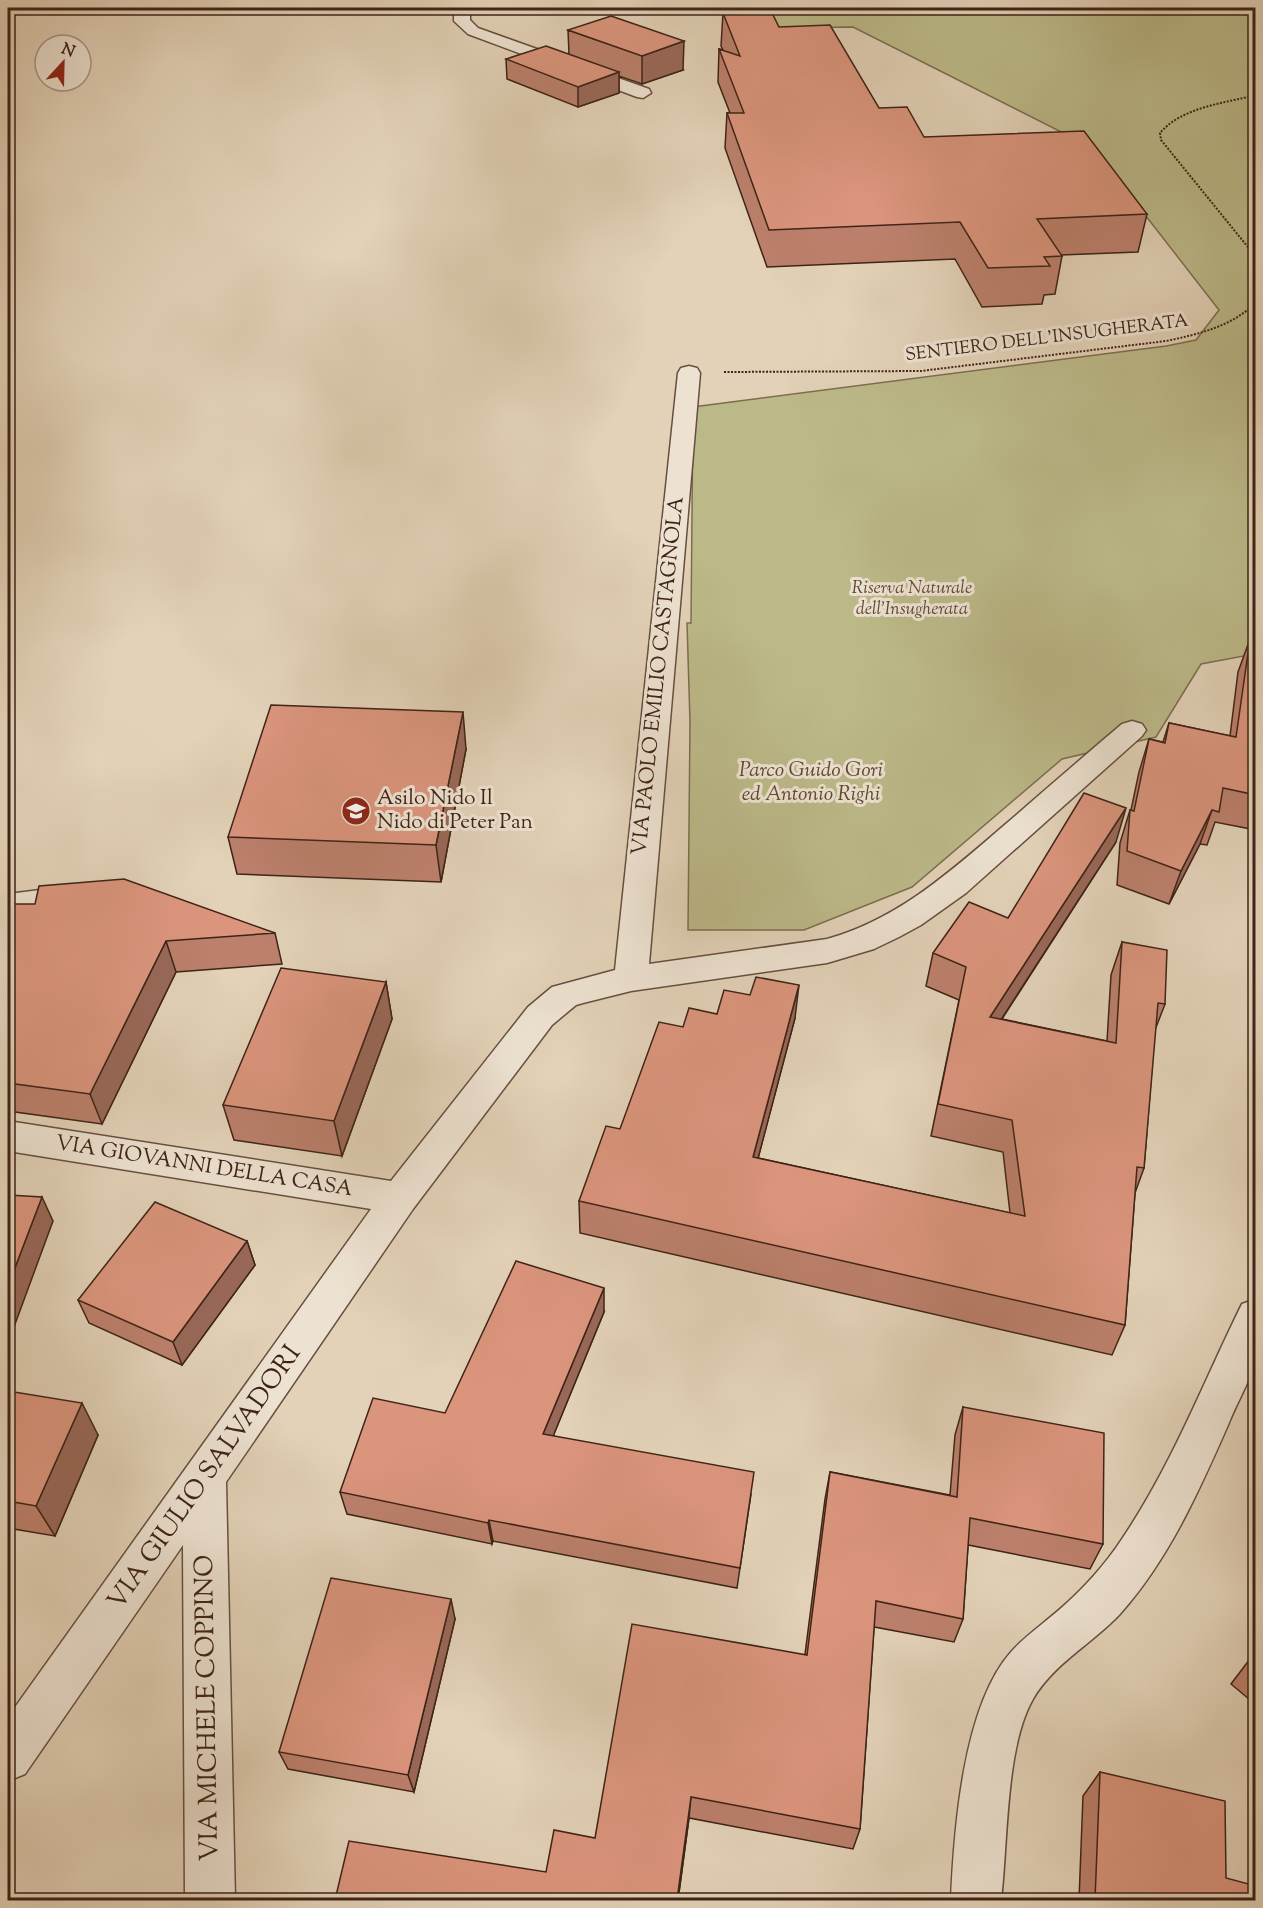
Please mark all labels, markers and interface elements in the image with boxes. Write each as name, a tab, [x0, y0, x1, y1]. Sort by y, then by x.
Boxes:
north arrow	[33, 33, 93, 93]
text: N	[57, 38, 78, 65]
street label: SENTIERO DELL'INSUGHERATA	[904, 309, 1190, 369]
street label: VIA PAOLO EMILIO CASTAGNOLA	[625, 495, 693, 857]
park label: Riserva Naturale dell'Insugherata	[852, 576, 972, 623]
park label: Parco Guido Gori ed Antonio Righi	[739, 756, 883, 810]
place label: Asilo Nido Il Nido di Peter Pan	[377, 784, 533, 838]
school or university icon: Asilo Nido Il Nido di Peter Pan	[340, 795, 372, 827]
street label: VIA GIOVANNI DELLA CASA	[53, 1129, 355, 1205]
street label: VIA GIULIO SALVADORI	[99, 1338, 311, 1618]
street label: VIA MICHELE COPPINO	[187, 1554, 229, 1862]

